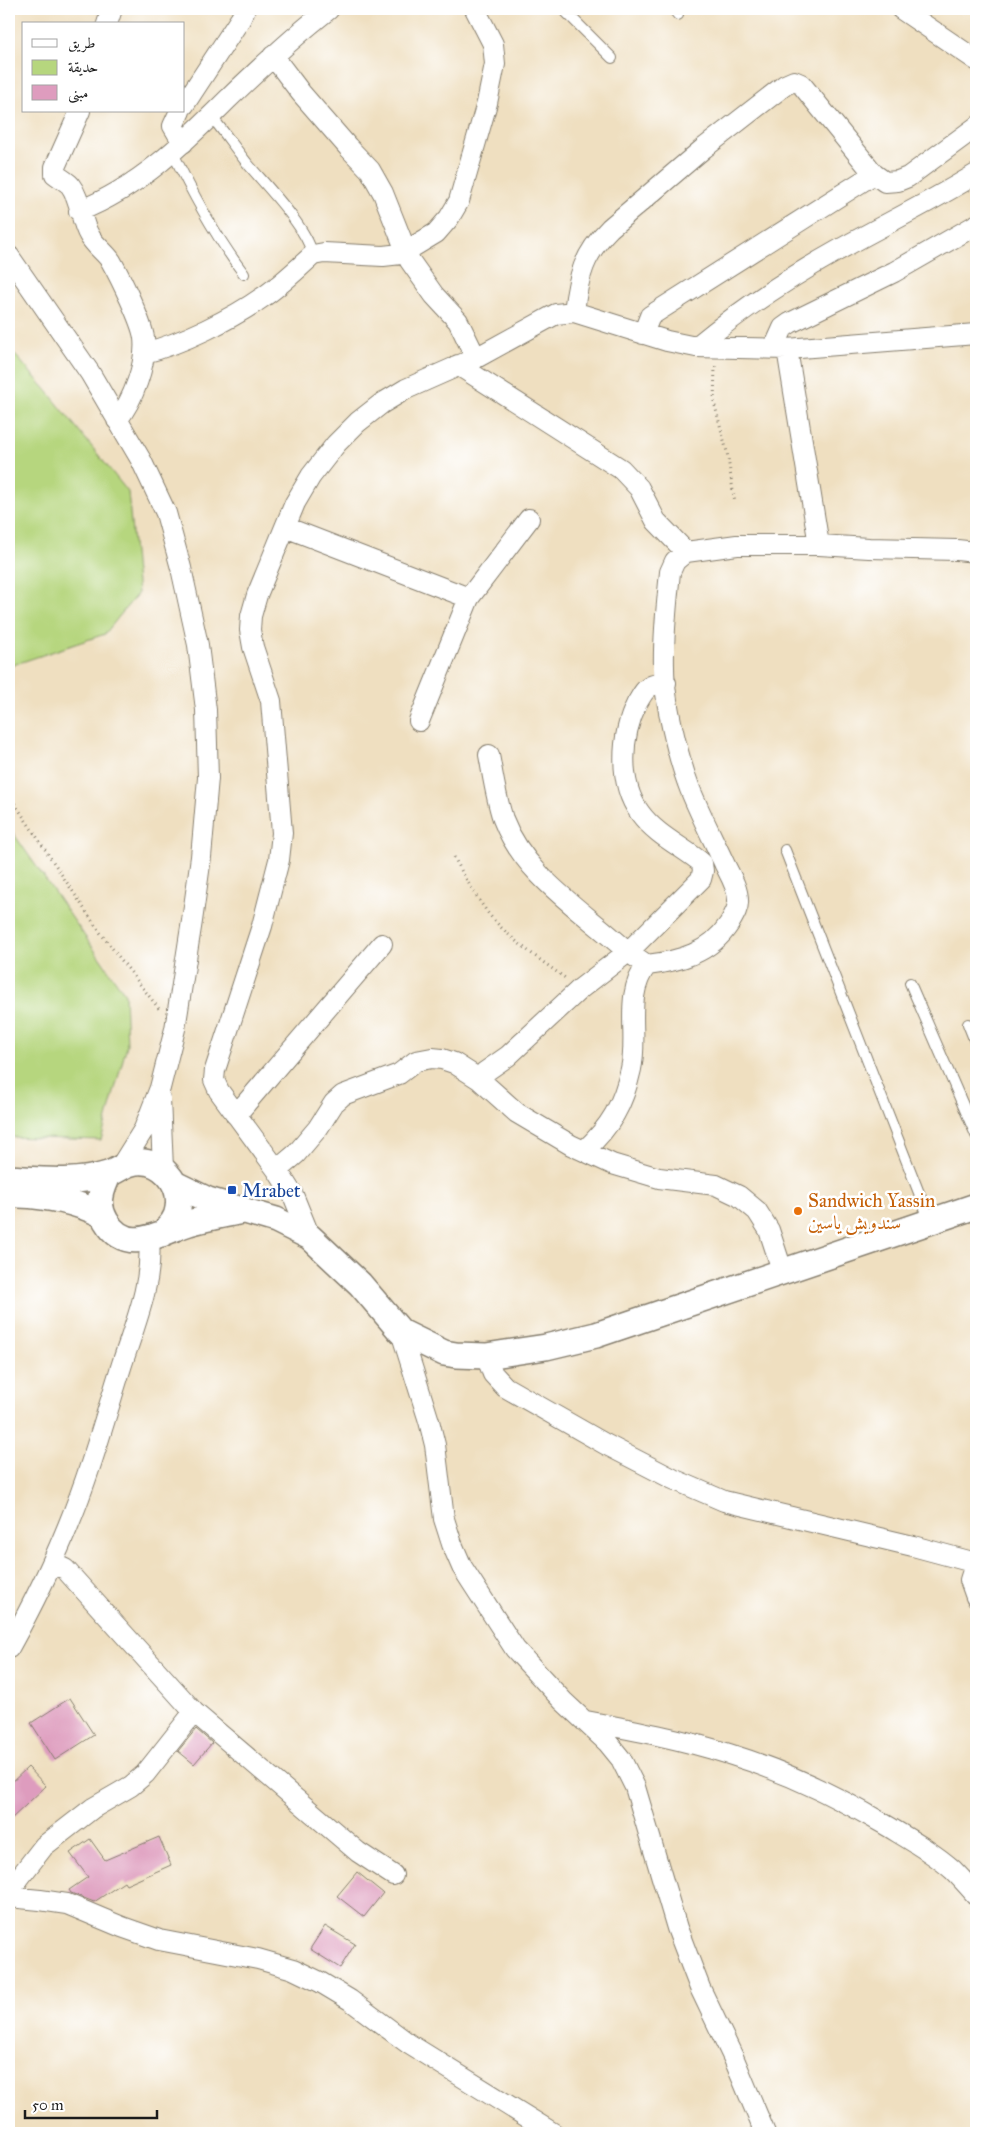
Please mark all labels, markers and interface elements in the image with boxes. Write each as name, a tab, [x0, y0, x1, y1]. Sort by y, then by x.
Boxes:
legend	[22, 22, 185, 112]
text: طريق	[68, 34, 95, 53]
text: حديقة	[68, 58, 98, 76]
text: مبنى	[68, 84, 88, 104]
place label: Mrabet	[242, 1179, 301, 1202]
marker: Mrabet	[226, 1184, 238, 1196]
place label: Sandwich Yassin سندويش ياسين	[808, 1189, 935, 1236]
marker: Sandwich Yassin سندويش ياسين	[792, 1205, 804, 1217]
scale bar	[25, 2087, 158, 2119]
text: 50 m	[32, 2096, 64, 2114]

